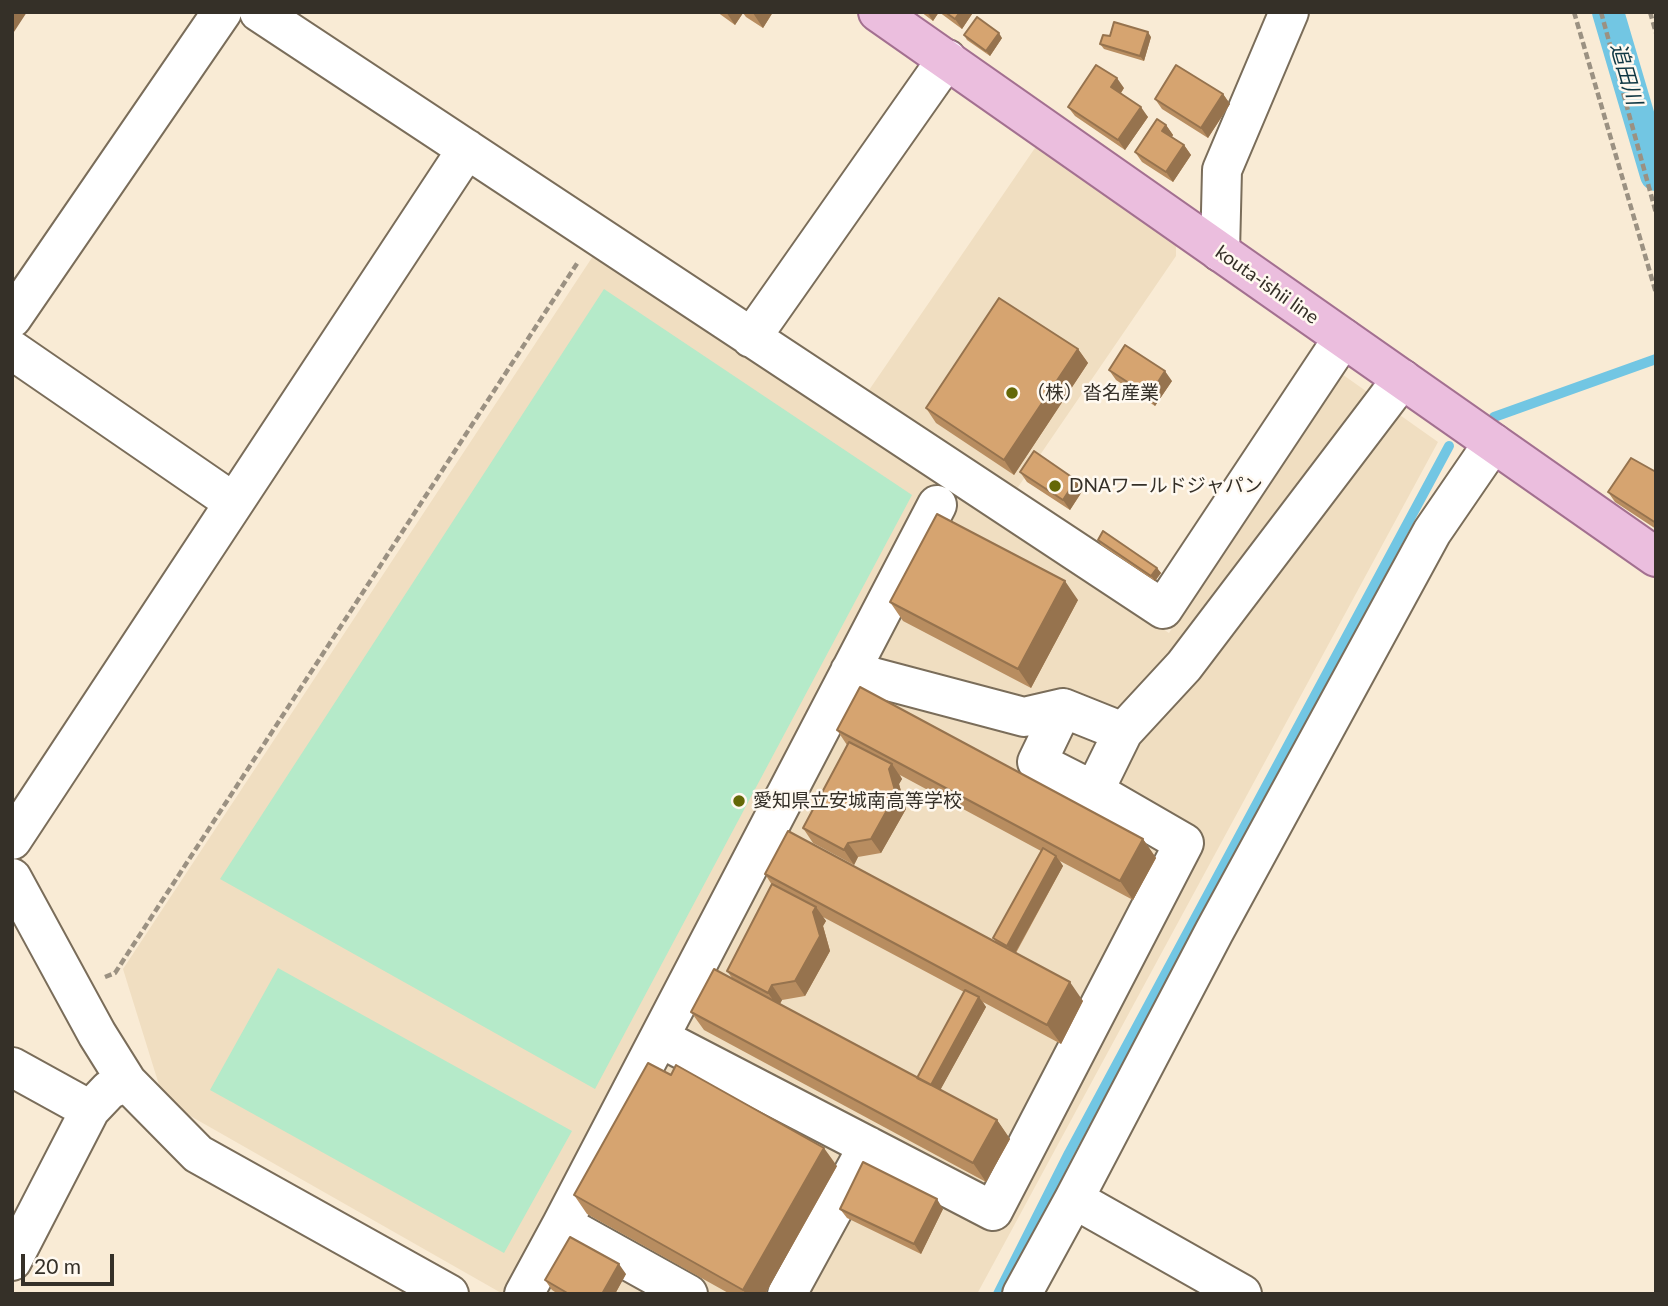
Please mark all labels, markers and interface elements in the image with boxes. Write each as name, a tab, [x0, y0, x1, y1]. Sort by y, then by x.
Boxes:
water label: 追田川	[1605, 40, 1647, 108]
street label: kouta-ishii line	[1211, 241, 1323, 329]
place label: （株）沓名産業	[1026, 382, 1159, 404]
marker: （株）沓名産業	[1004, 385, 1020, 401]
place label: DNAワールドジャパン	[1069, 475, 1263, 497]
marker: DNAワールドジャパン	[1047, 478, 1063, 494]
place label: 愛知県立安城南高等学校	[753, 790, 962, 812]
marker: 愛知県立安城南高等学校	[731, 793, 747, 809]
scale bar	[24, 1240, 117, 1284]
text: 20 m	[34, 1253, 81, 1278]

